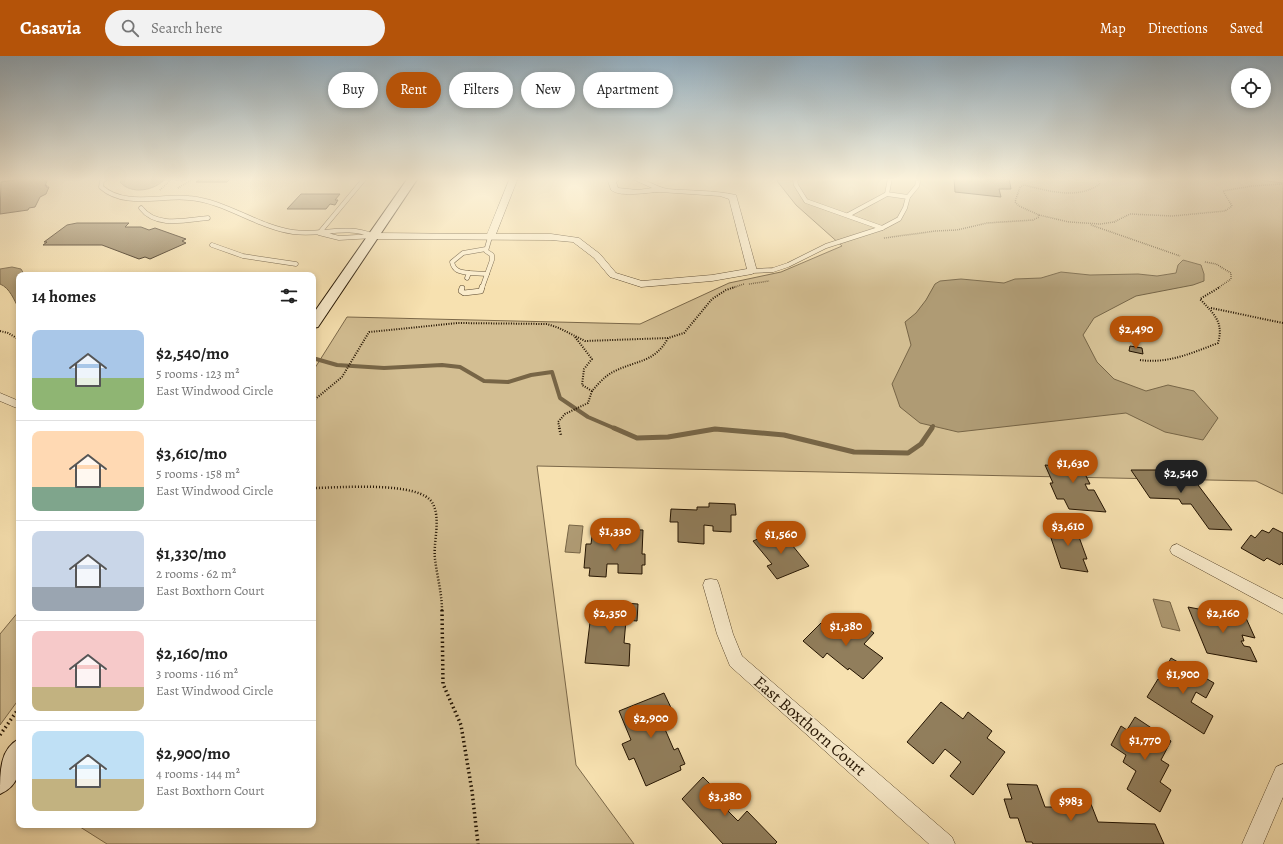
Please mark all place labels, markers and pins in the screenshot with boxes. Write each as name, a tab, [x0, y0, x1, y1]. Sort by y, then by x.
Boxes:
pin: $2,490	[1103, 316, 1169, 350]
pin: $1,630	[1040, 450, 1106, 484]
pin: $2,540	[1148, 460, 1214, 494]
pin: $3,610	[1035, 513, 1101, 547]
pin: $1,330	[582, 518, 648, 552]
pin: $1,560	[748, 521, 814, 555]
pin: $2,350	[577, 600, 643, 634]
pin: $2,160	[1190, 600, 1256, 634]
pin: $1,380	[813, 613, 879, 647]
pin: $1,900	[1150, 661, 1216, 695]
pin: $2,900	[618, 705, 684, 739]
pin: $1,770	[1112, 727, 1178, 761]
pin: $3,380	[692, 783, 758, 817]
pin: $983	[1047, 788, 1095, 822]

